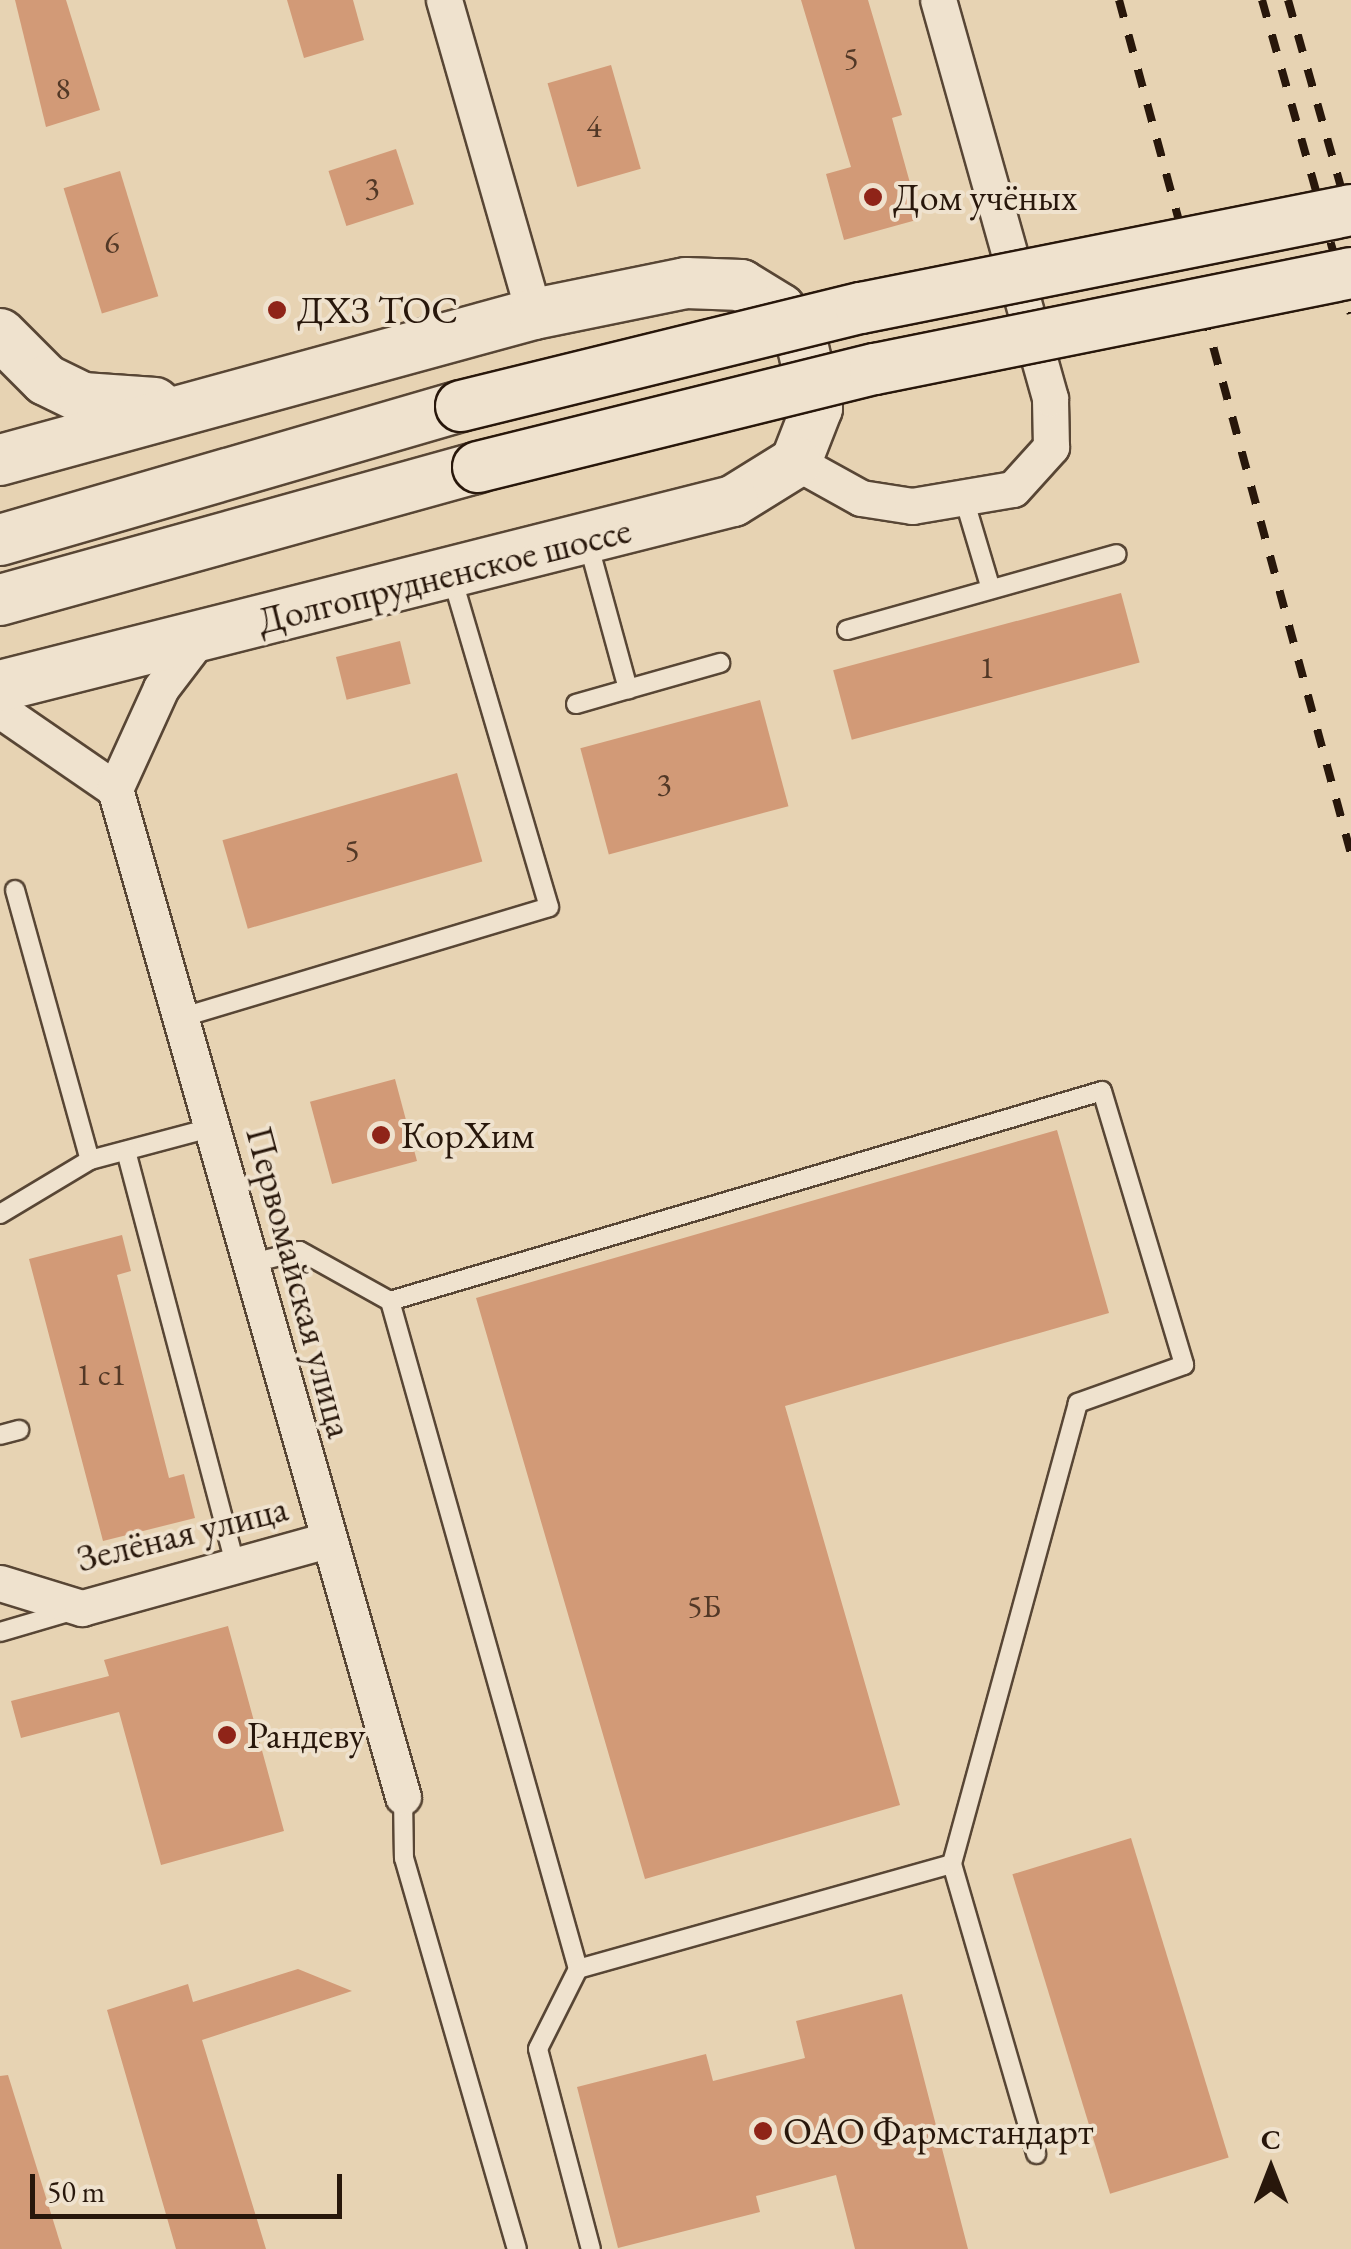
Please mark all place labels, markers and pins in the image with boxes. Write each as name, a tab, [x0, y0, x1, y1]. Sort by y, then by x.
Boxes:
place label: Дом учёных	[893, 174, 1077, 220]
marker: Дом учёных	[862, 186, 884, 208]
place label: ДХЗ ТОС	[297, 287, 458, 333]
marker: ДХЗ ТОС	[266, 299, 288, 321]
place label: КорХим	[401, 1112, 535, 1158]
marker: КорХим	[370, 1124, 392, 1146]
place label: Рандеву	[247, 1712, 365, 1758]
marker: Рандеву	[216, 1724, 238, 1746]
place label: ОАО Фармстандарт	[783, 2108, 1094, 2154]
marker: ОАО Фармстандарт	[752, 2120, 774, 2142]

